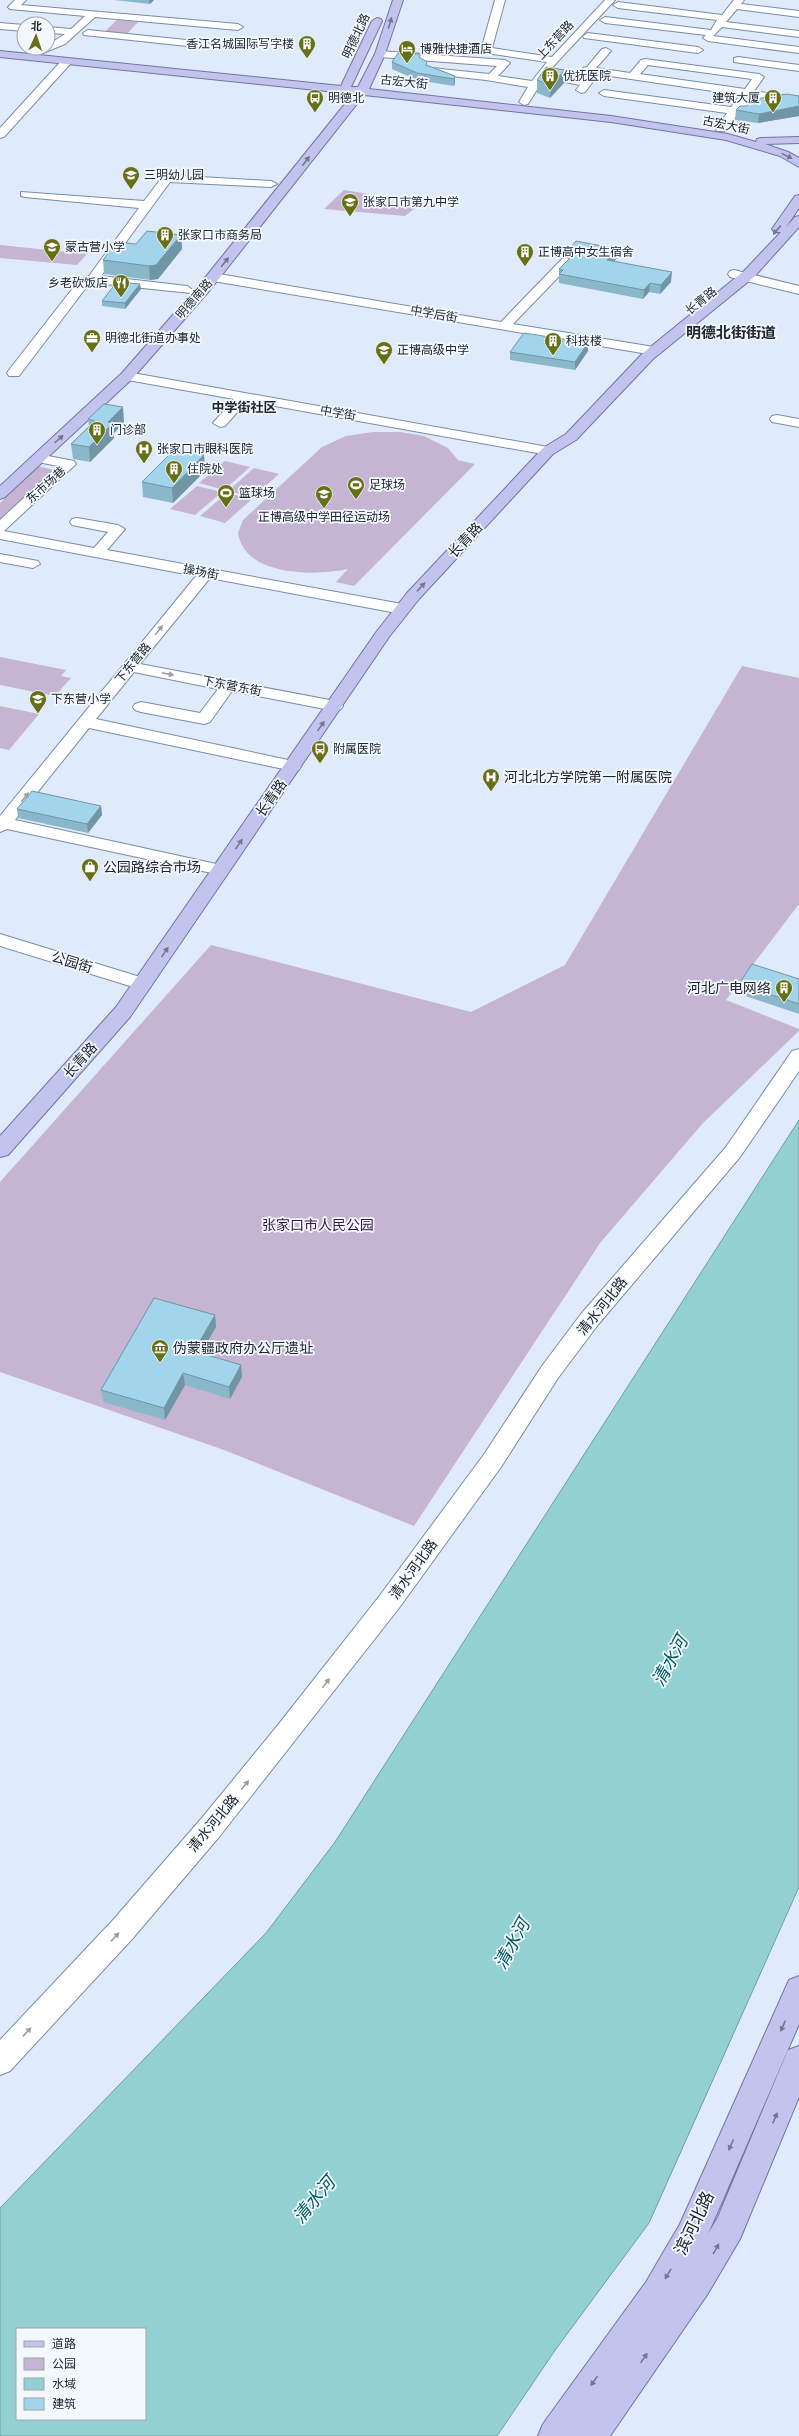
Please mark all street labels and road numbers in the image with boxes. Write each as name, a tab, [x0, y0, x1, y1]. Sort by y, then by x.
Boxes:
street label: 明德北路	[339, 11, 372, 61]
street label: 上东营路	[533, 17, 576, 62]
street label: 古宏大街	[379, 72, 429, 91]
street label: 古宏大街	[701, 112, 751, 137]
street label: 明德南路	[172, 276, 215, 322]
street label: 长青路	[682, 283, 719, 318]
street label: 中学后街	[409, 302, 459, 325]
street label: 中学街	[319, 402, 357, 423]
street label: 东市场巷	[23, 463, 69, 506]
street label: 长青路	[444, 519, 486, 561]
street label: 操场街	[182, 561, 220, 582]
street label: 下东营路	[112, 639, 154, 686]
street label: 下东营东街	[201, 672, 263, 699]
street label: 长青路	[252, 776, 290, 820]
street label: 公园街	[49, 947, 95, 977]
street label: 长青路	[59, 1038, 101, 1082]
street label: 清水河北路	[573, 1273, 631, 1339]
street label: 清水河北路	[385, 1535, 441, 1603]
street label: 清水河北路	[184, 1790, 242, 1856]
street label: 滨河北路	[669, 2188, 719, 2258]

